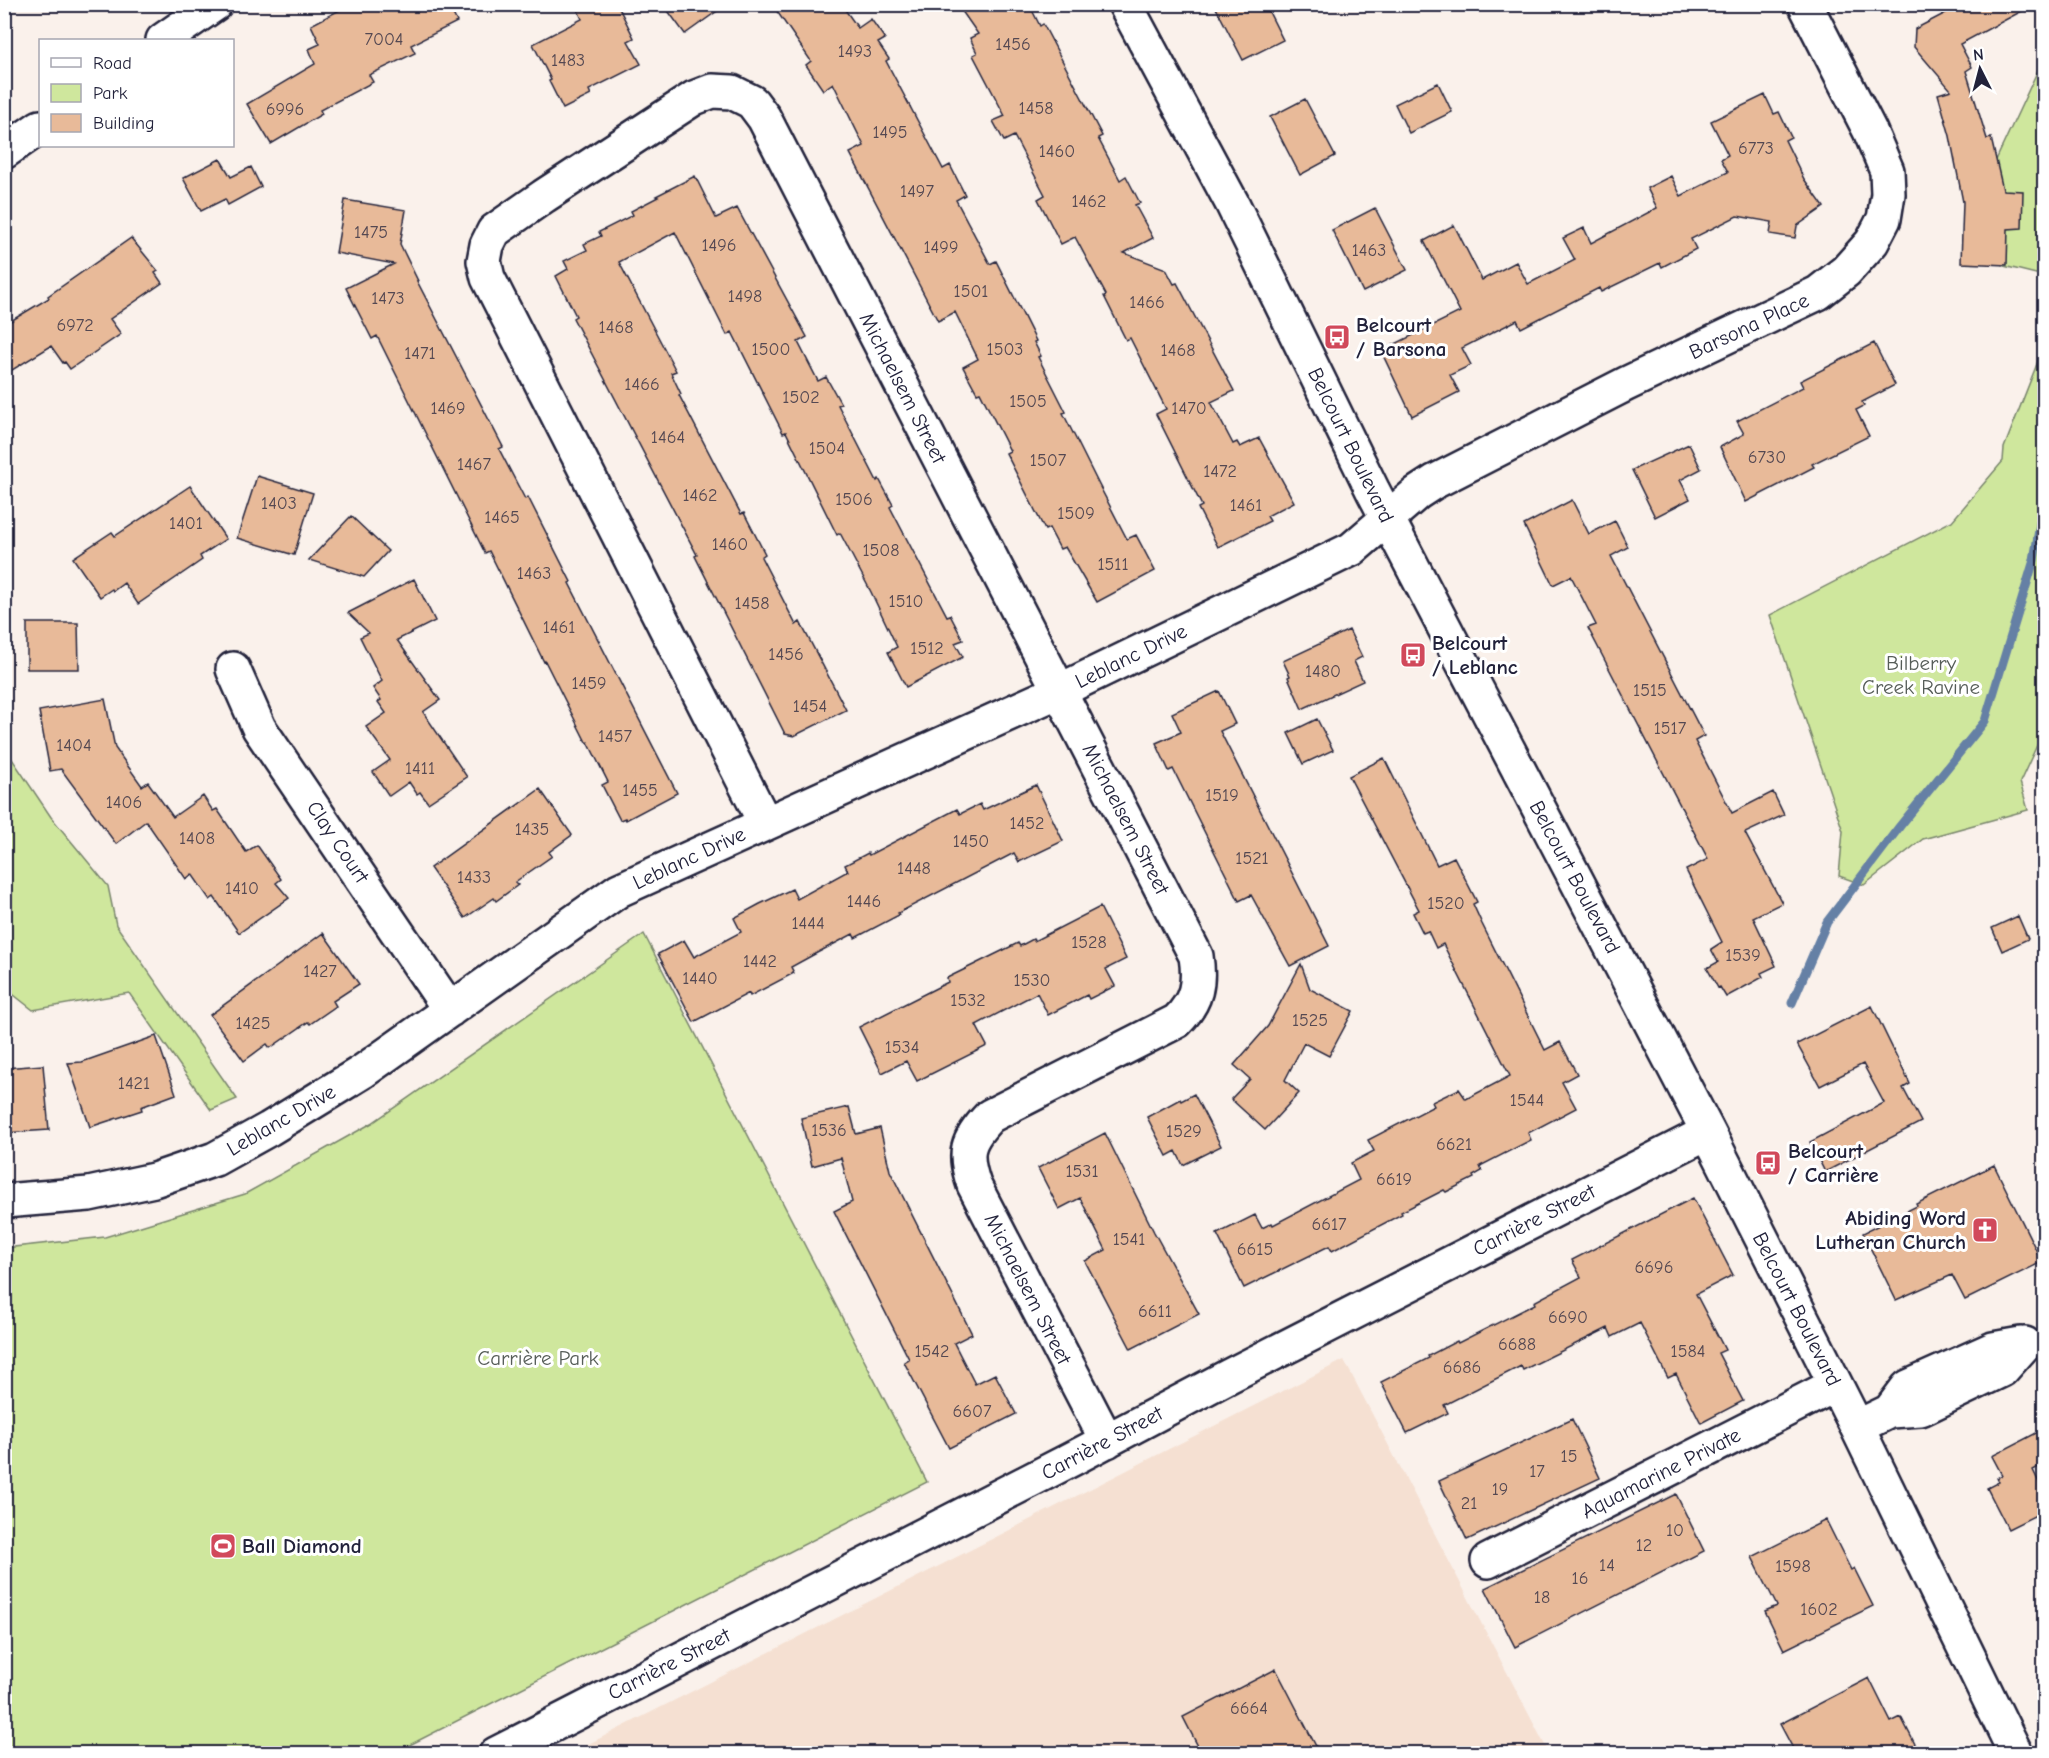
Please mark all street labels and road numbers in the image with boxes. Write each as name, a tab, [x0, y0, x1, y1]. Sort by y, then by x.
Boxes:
street label: Barsona Place	[1685, 288, 1813, 364]
street label: Michaelsem Street	[855, 309, 952, 468]
street label: Belcourt Boulevard	[1303, 364, 1399, 526]
street label: Leblanc Drive	[1071, 619, 1191, 693]
street label: Michaelsem Street	[1078, 740, 1175, 899]
street label: Clay Court	[302, 796, 375, 888]
street label: Belcourt Boulevard	[1525, 797, 1625, 957]
street label: Leblanc Drive	[629, 821, 749, 895]
street label: Leblanc Drive	[222, 1079, 340, 1161]
street label: Carrière Street	[1469, 1178, 1600, 1261]
street label: Michaelsem Street	[980, 1210, 1077, 1369]
street label: Belcourt Boulevard	[1748, 1228, 1846, 1390]
street label: Carrière Street	[1037, 1401, 1168, 1485]
street label: Aquamarine Private	[1578, 1423, 1744, 1523]
street label: Carrière Street	[604, 1622, 735, 1705]

